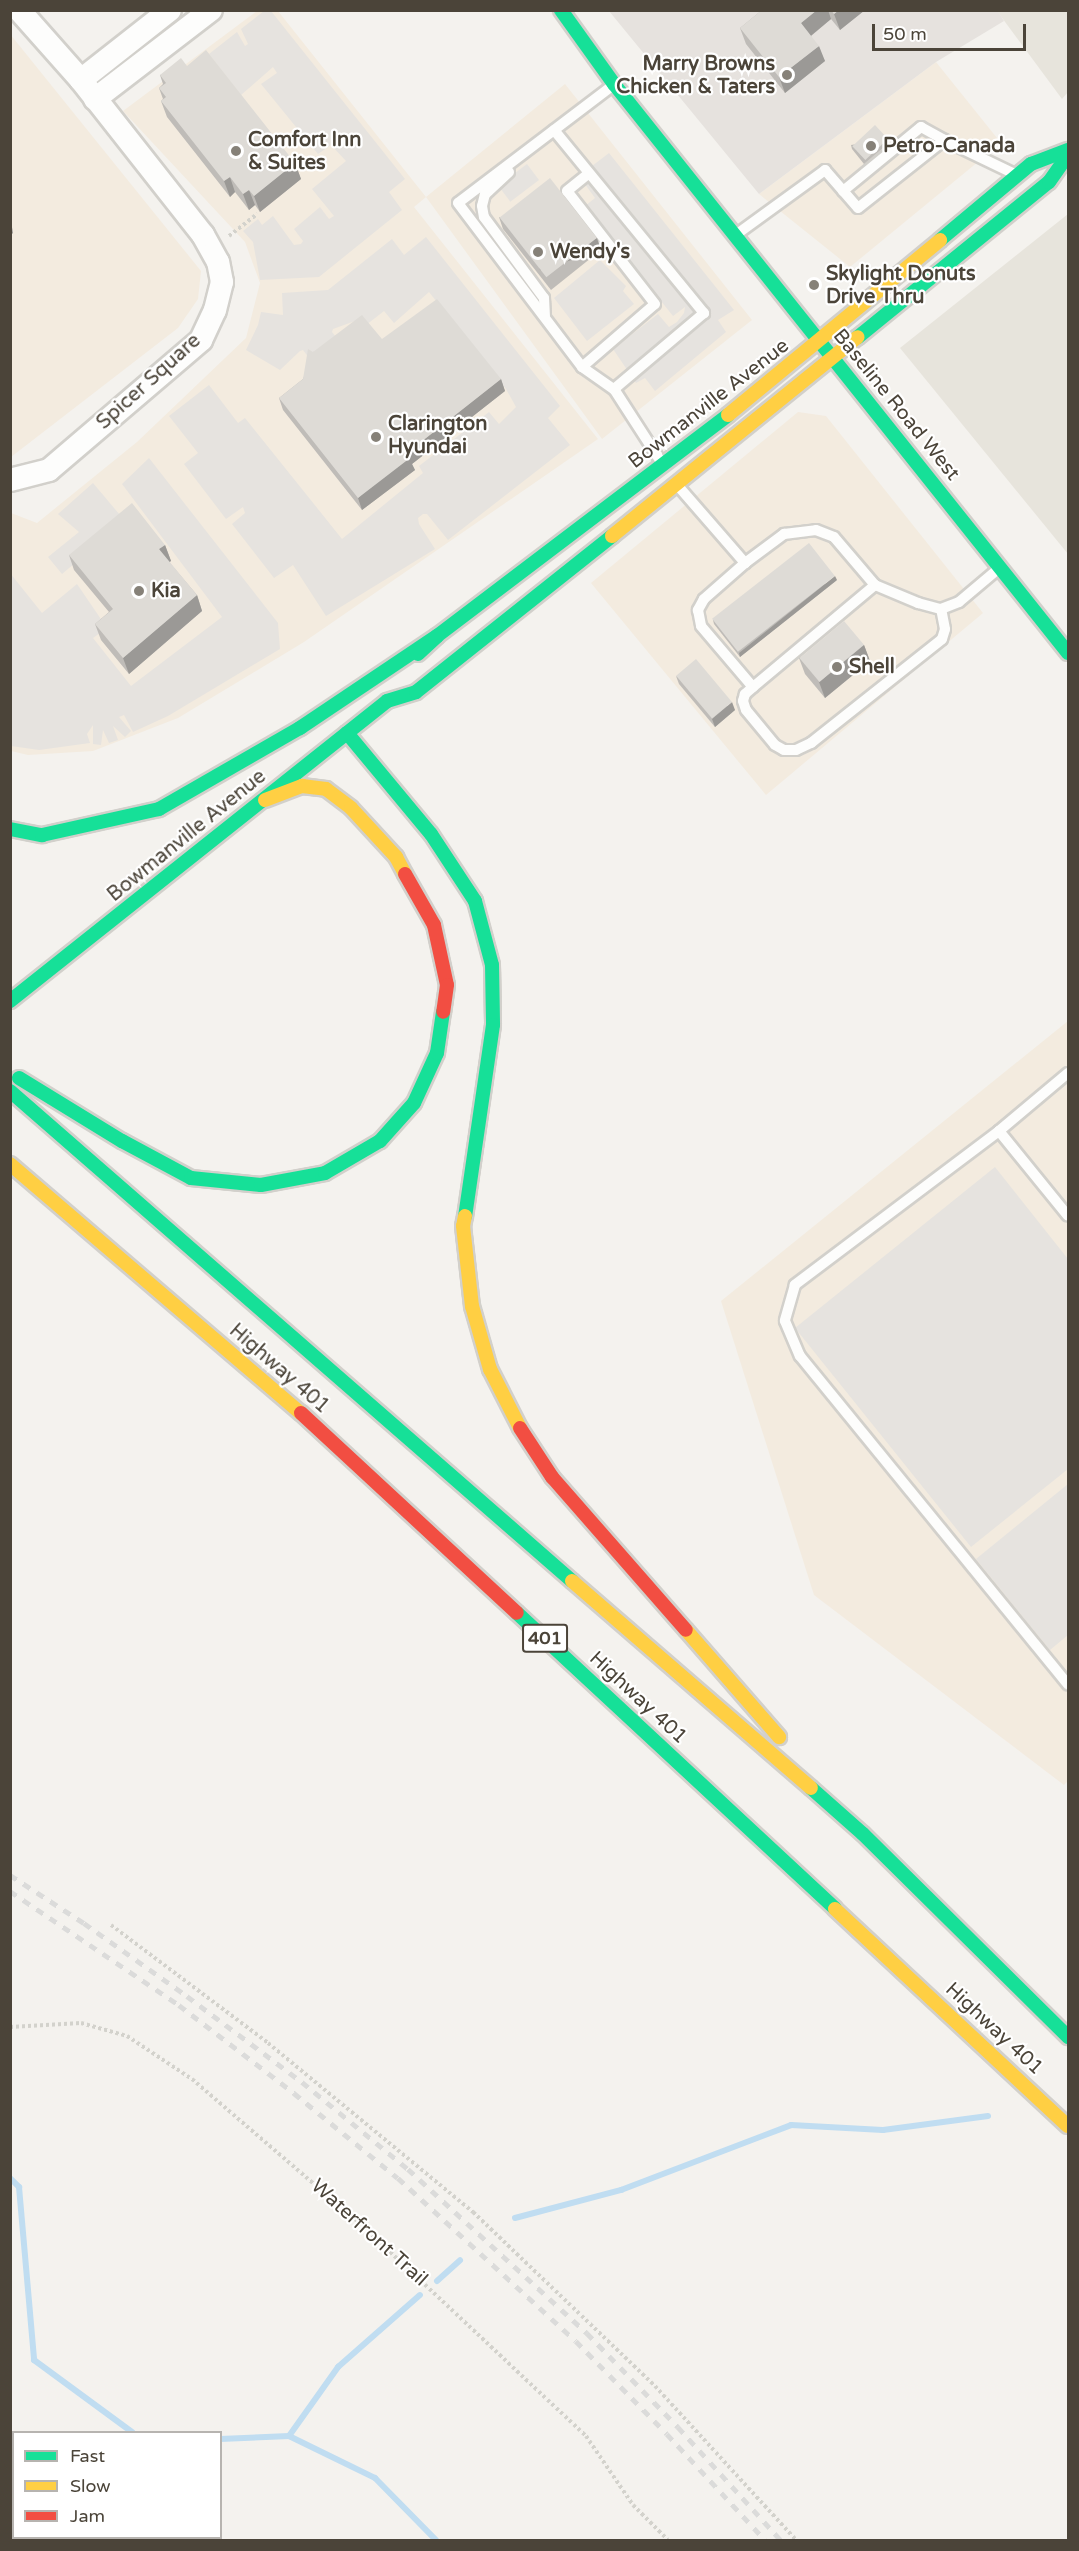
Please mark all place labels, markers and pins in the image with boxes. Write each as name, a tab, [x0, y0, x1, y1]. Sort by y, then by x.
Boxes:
place label: Marry Browns Chicken & Taters	[616, 52, 775, 99]
marker: Marry Browns Chicken & Taters	[780, 68, 794, 82]
place label: Comfort Inn & Suites	[248, 128, 361, 175]
place label: Petro-Canada	[883, 134, 1015, 158]
marker: Petro-Canada	[864, 139, 878, 153]
marker: Comfort Inn & Suites	[229, 144, 243, 158]
place label: Wendy's	[550, 240, 630, 264]
marker: Wendy's	[531, 245, 545, 259]
place label: Skylight Donuts Drive Thru	[826, 262, 975, 309]
marker: Skylight Donuts Drive Thru	[807, 278, 821, 292]
place label: Clarington Hyundai	[388, 413, 487, 460]
marker: Clarington Hyundai	[369, 430, 383, 444]
place label: Kia	[151, 579, 181, 603]
marker: Kia	[132, 584, 146, 598]
place label: Shell	[849, 655, 895, 679]
marker: Shell	[830, 660, 844, 674]

